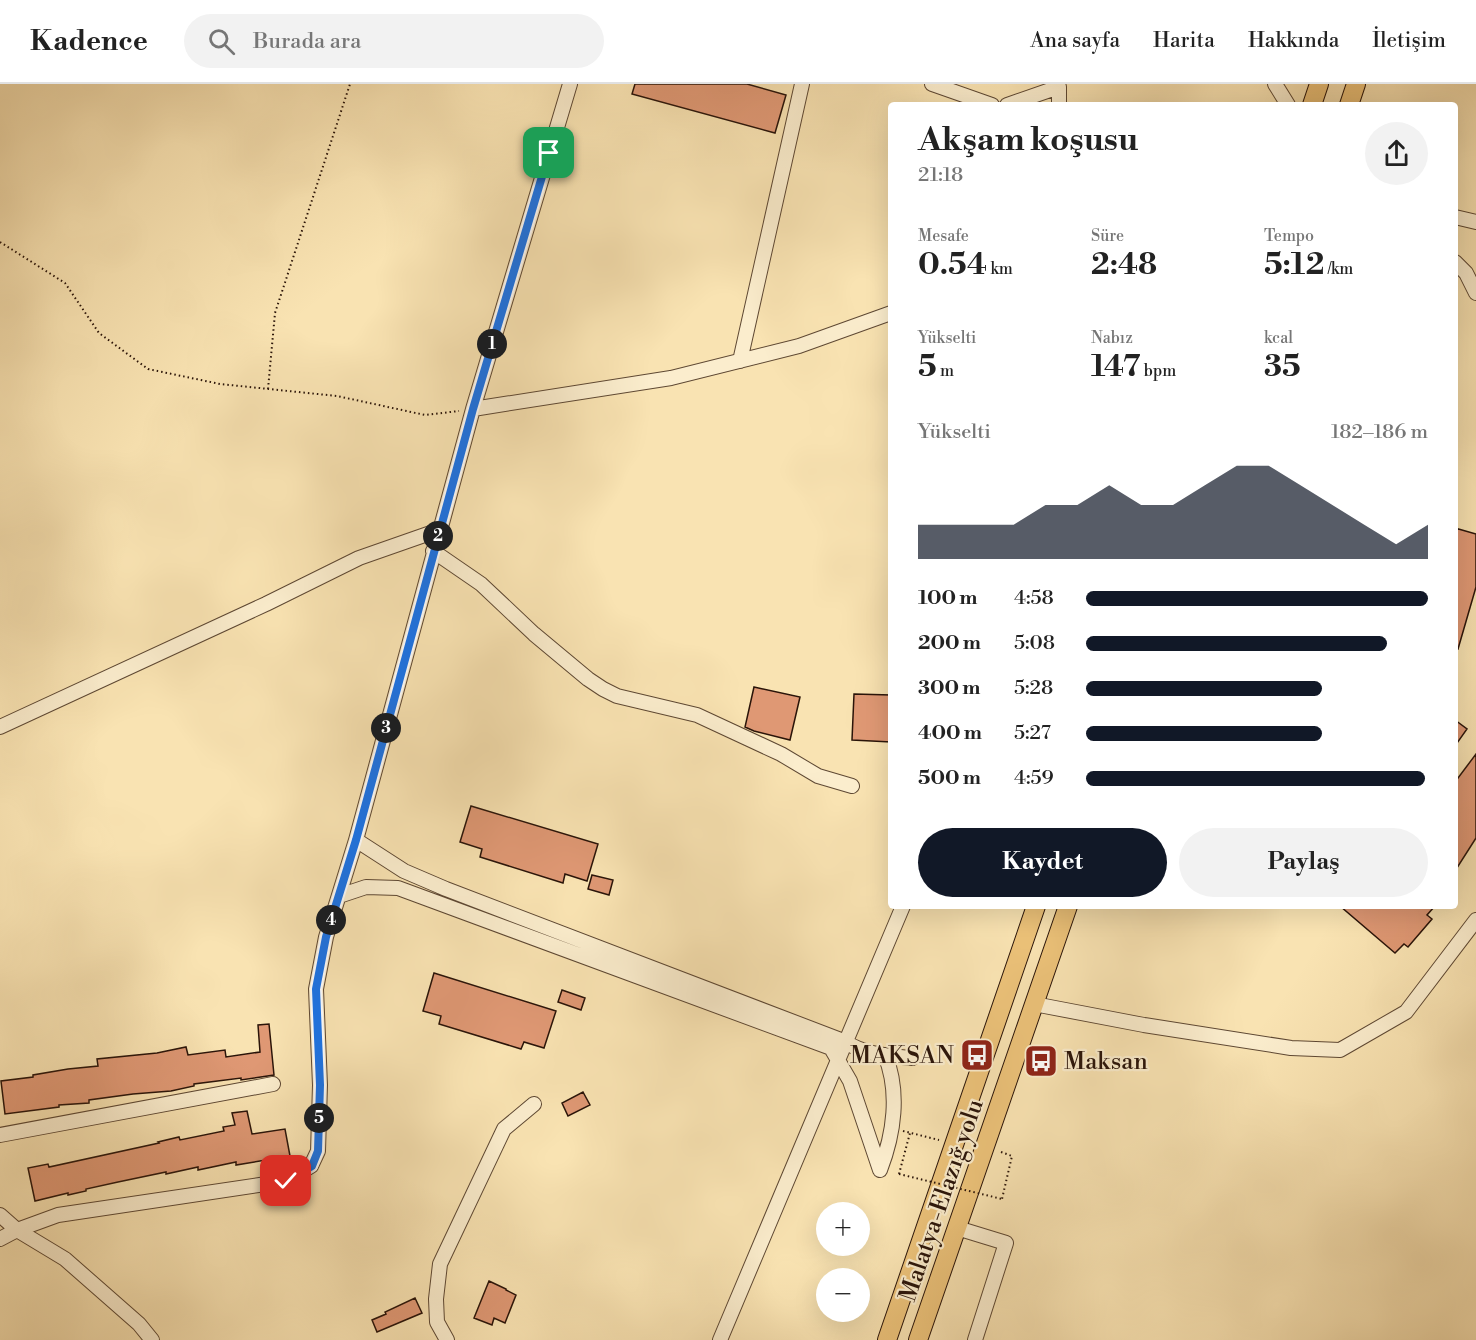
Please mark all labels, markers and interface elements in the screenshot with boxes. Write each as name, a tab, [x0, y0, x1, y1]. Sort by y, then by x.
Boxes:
search box	[184, 14, 604, 68]
text: Kadence	[30, 24, 148, 59]
icon: search	[205, 25, 238, 58]
text: Burada ara	[253, 28, 361, 55]
text: Ana sayfa	[1030, 28, 1120, 54]
text: Harita	[1153, 28, 1215, 54]
text: Hakkında	[1248, 28, 1339, 54]
text: İletişim	[1372, 28, 1446, 54]
text: Akşam koşusu	[918, 120, 1138, 161]
button: share	[1365, 122, 1428, 185]
pin	[523, 127, 574, 178]
icon: arrive	[532, 136, 565, 169]
text: 21:18	[918, 163, 963, 188]
text: Mesafe	[918, 226, 969, 246]
text: Süre	[1091, 226, 1124, 246]
text: Tempo	[1264, 226, 1314, 246]
text: 0.54	[918, 246, 987, 284]
text: 2:48	[1091, 246, 1157, 284]
text: 5:12	[1264, 246, 1325, 284]
text: km	[987, 259, 1013, 279]
text: /km	[1325, 259, 1353, 279]
text: Yükselti	[918, 328, 976, 348]
text: Nabız	[1091, 328, 1133, 348]
text: kcal	[1264, 328, 1293, 348]
pin: 1	[477, 329, 507, 359]
text: 1	[488, 334, 496, 354]
text: 5	[918, 348, 937, 386]
text: 147	[1091, 348, 1141, 386]
text: 35	[1264, 348, 1301, 386]
text: m	[937, 361, 954, 381]
text: bpm	[1141, 361, 1176, 381]
text: Yükselti	[918, 420, 991, 445]
text: 182–186 m	[1331, 420, 1428, 445]
pin: 2	[423, 521, 453, 551]
text: 2	[433, 526, 443, 546]
text: 100 m	[918, 586, 977, 611]
text: 4:58	[1014, 586, 1054, 611]
text: 200 m	[918, 631, 981, 656]
text: 5:08	[1014, 631, 1055, 656]
text: 300 m	[918, 676, 981, 701]
text: 5:28	[1014, 676, 1053, 701]
pin: 3	[371, 713, 401, 743]
text: 3	[381, 718, 391, 738]
text: 400 m	[918, 721, 982, 746]
text: 5:27	[1014, 721, 1051, 746]
text: 500 m	[918, 766, 981, 791]
text: 4:59	[1014, 766, 1054, 791]
button: Kaydet	[918, 828, 1167, 897]
button: Paylaş	[1179, 828, 1428, 897]
pin: 4	[316, 905, 346, 935]
text: 4	[326, 910, 336, 930]
bus stop icon: MAKSAN	[959, 1037, 995, 1073]
place label: MAKSAN	[850, 1041, 954, 1071]
bus stop icon: Maksan	[1023, 1043, 1059, 1079]
place label: Maksan	[1064, 1047, 1148, 1077]
street label: Malatya-Elazığ yolu	[893, 1095, 991, 1306]
pin: 5	[304, 1103, 334, 1133]
text: 5	[314, 1108, 324, 1128]
pin	[260, 1155, 311, 1206]
icon: check	[269, 1164, 302, 1197]
map controls	[816, 1202, 870, 1322]
button: +	[816, 1202, 870, 1256]
button: −	[816, 1268, 870, 1322]

